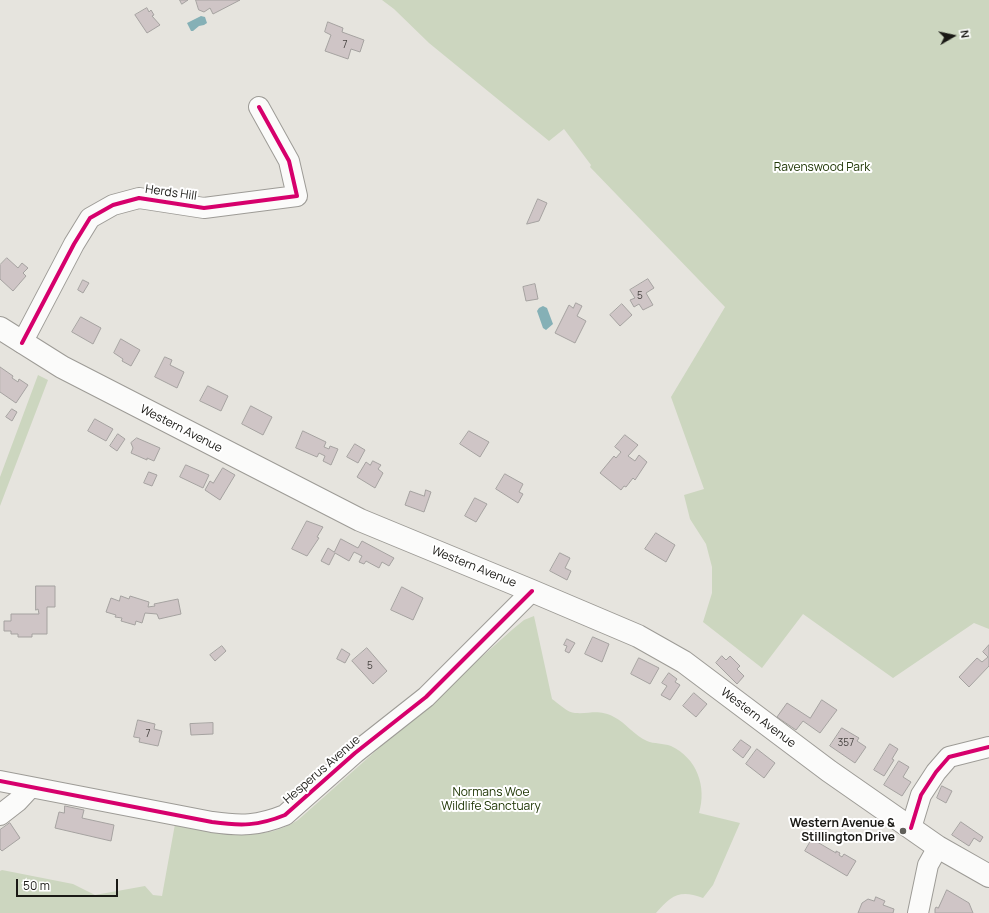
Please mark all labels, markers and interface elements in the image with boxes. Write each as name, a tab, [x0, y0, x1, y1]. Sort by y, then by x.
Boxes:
north arrow	[933, 16, 973, 56]
text: N	[957, 29, 973, 39]
house number: 7	[342, 39, 348, 51]
park label: Ravenswood Park	[774, 161, 870, 175]
street label: Herds Hill	[144, 182, 198, 204]
house number: 5	[637, 290, 643, 302]
street label: Western Avenue	[137, 402, 225, 456]
street label: Western Avenue	[429, 543, 519, 591]
house number: 5	[367, 660, 373, 672]
street label: Western Avenue	[718, 685, 798, 751]
house number: 7	[145, 728, 151, 740]
street label: Hesperus Avenue	[281, 733, 363, 807]
house number: 357	[838, 737, 854, 749]
park label: Normans Woe Wildlife Sanctuary	[441, 786, 541, 814]
place label: Western Avenue & Stillington Drive	[790, 817, 895, 845]
marker: Western Avenue & Stillington Drive	[898, 826, 908, 836]
scale bar	[18, 871, 120, 897]
text: 50 m	[23, 877, 50, 894]

